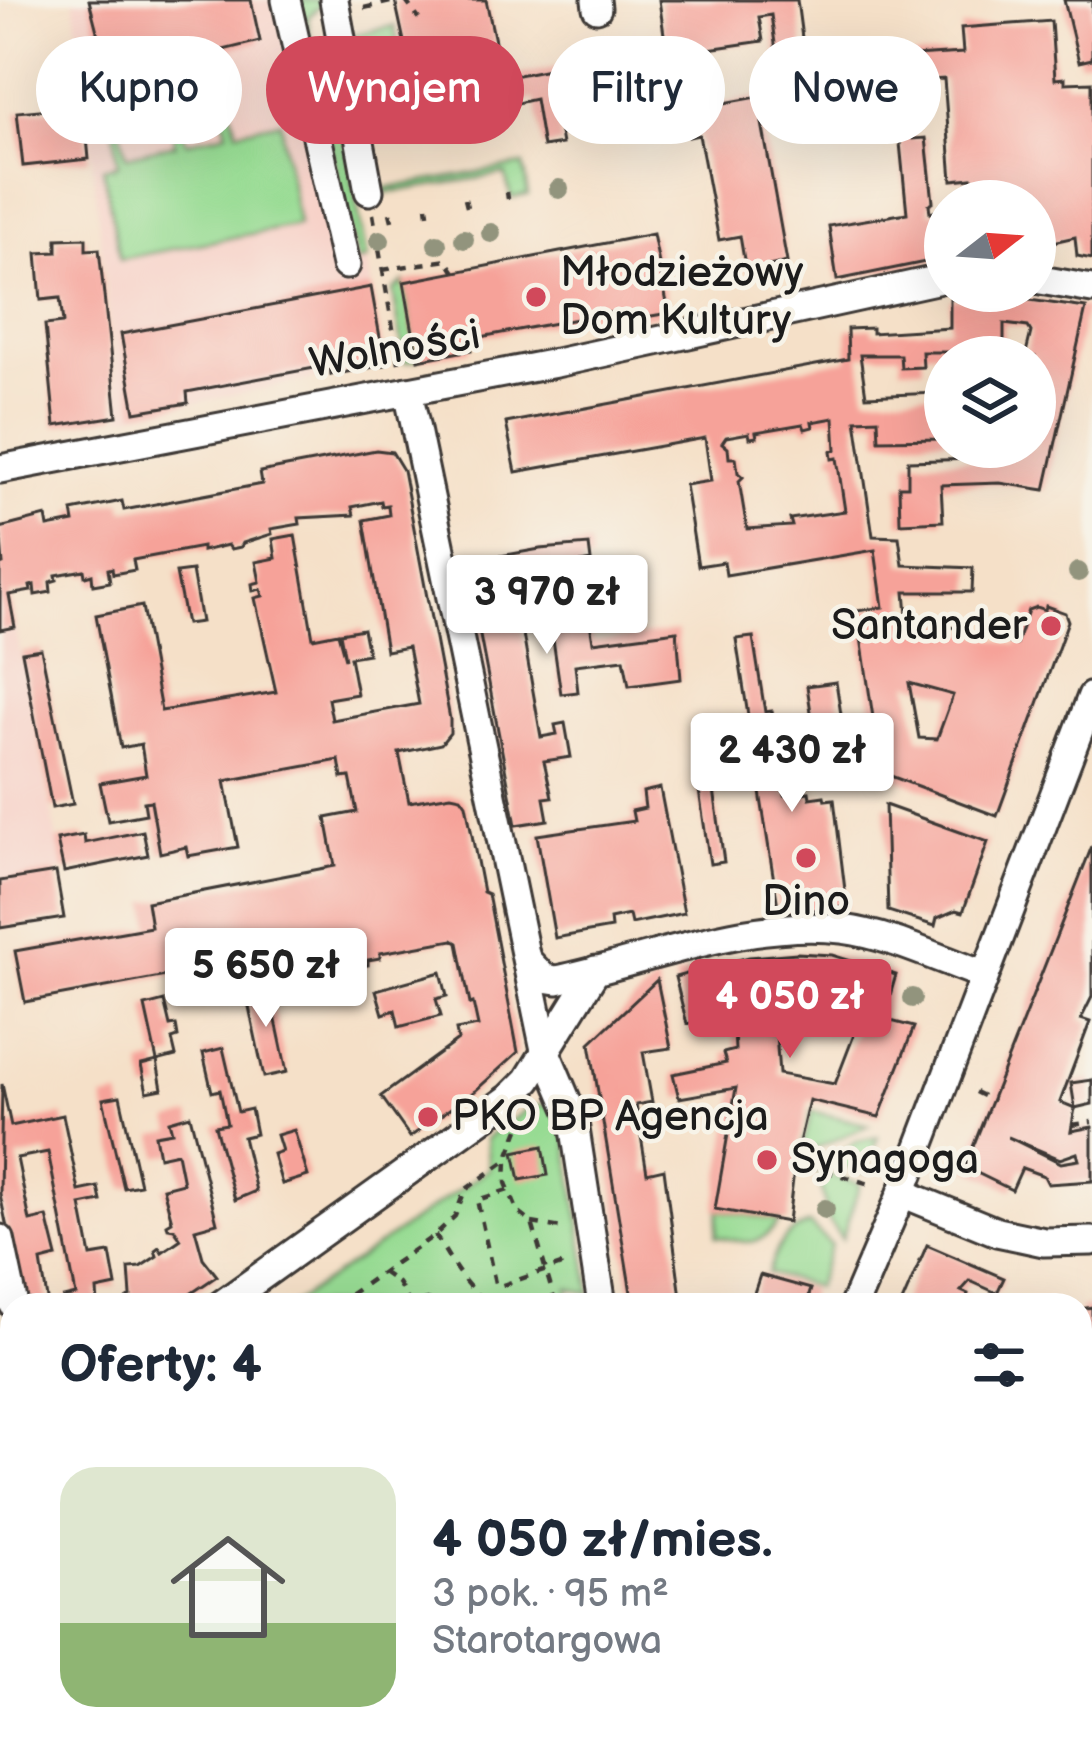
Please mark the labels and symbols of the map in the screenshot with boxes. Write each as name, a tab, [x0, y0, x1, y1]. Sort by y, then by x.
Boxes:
north arrow	[924, 180, 1056, 312]
place label: Młodzieżowy Dom Kultury	[560, 248, 804, 347]
marker: Młodzieżowy Dom Kultury	[523, 284, 549, 310]
street label: Wolności	[306, 310, 484, 390]
pin: 3 970 zł	[423, 555, 671, 657]
place label: Santander	[831, 601, 1028, 652]
marker: Santander	[1038, 613, 1064, 639]
pin: 2 430 zł	[668, 713, 916, 815]
marker: Dino	[793, 845, 819, 871]
place label: Dino	[762, 877, 850, 928]
pin: 5 650 zł	[142, 928, 390, 1030]
pin: 4 050 zł	[666, 959, 914, 1061]
place label: PKO BP Agencja	[452, 1092, 769, 1143]
marker: PKO BP Agencja	[415, 1104, 441, 1130]
place label: Synagoga	[791, 1135, 979, 1186]
marker: Synagoga	[754, 1147, 780, 1173]

